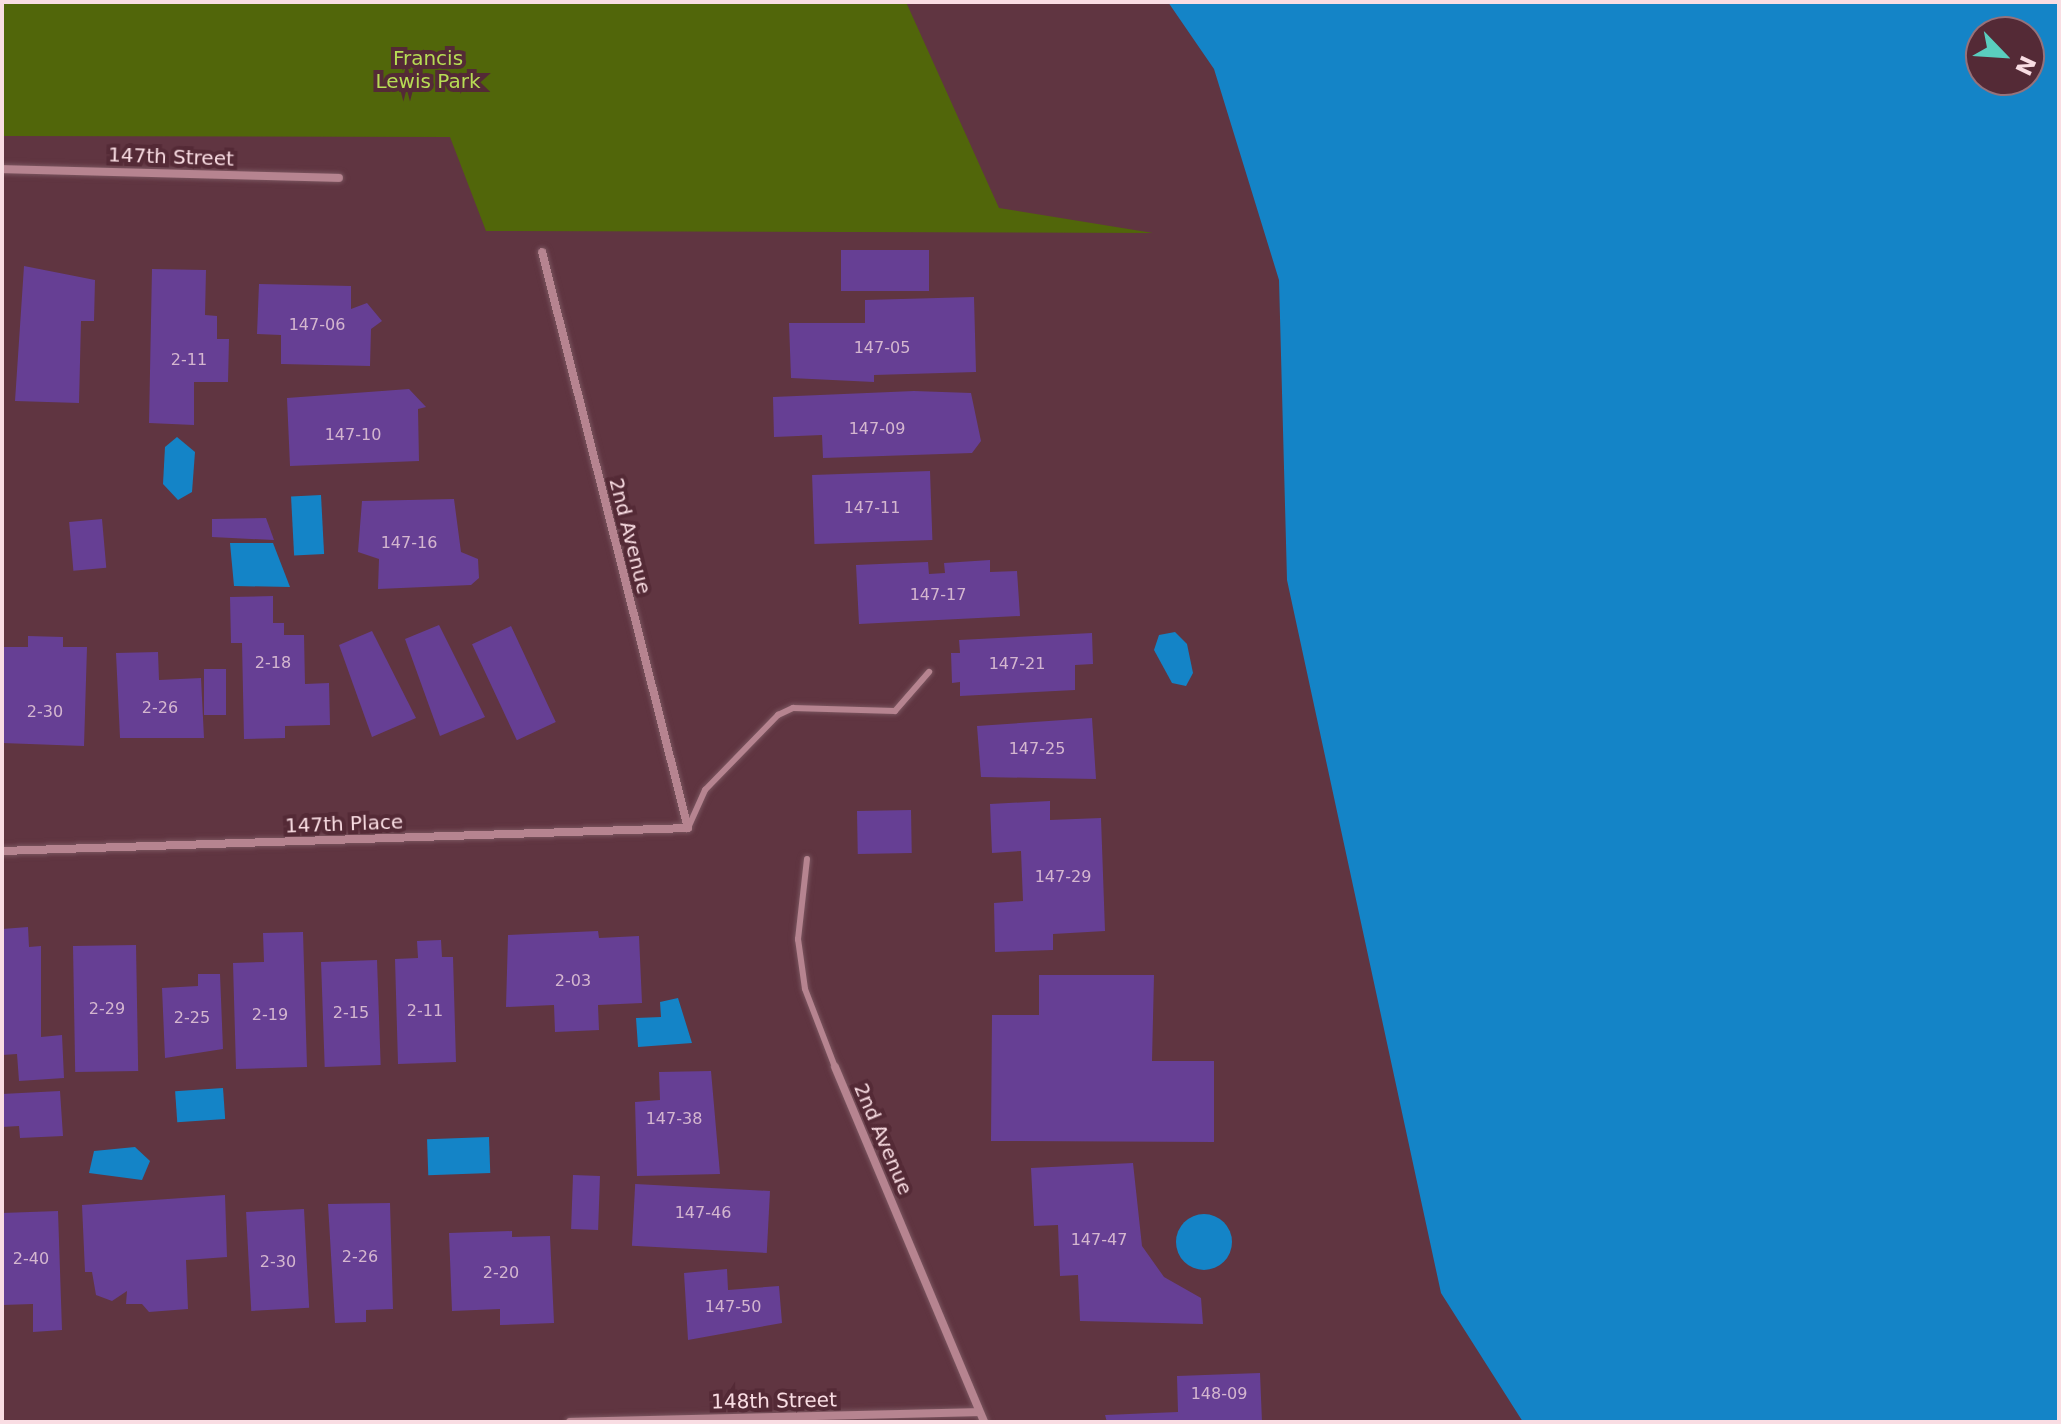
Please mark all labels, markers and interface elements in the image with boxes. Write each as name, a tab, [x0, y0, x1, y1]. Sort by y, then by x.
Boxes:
north arrow	[1965, 16, 2045, 96]
park label: Francis Lewis Park	[375, 46, 481, 93]
text: N	[2010, 52, 2041, 79]
street label: 147th Street	[108, 143, 234, 171]
house number: 147-06	[289, 315, 345, 335]
house number: 147-05	[854, 338, 910, 358]
house number: 2-11	[171, 350, 207, 370]
house number: 147-09	[849, 419, 905, 439]
house number: 147-10	[325, 425, 381, 445]
street label: 2nd Avenue	[604, 475, 656, 597]
house number: 147-11	[844, 498, 900, 518]
house number: 147-16	[381, 533, 437, 553]
house number: 147-17	[910, 585, 966, 605]
house number: 2-18	[255, 653, 291, 673]
house number: 147-21	[989, 654, 1045, 674]
house number: 2-26	[142, 698, 178, 718]
house number: 2-30	[27, 702, 63, 722]
house number: 147-25	[1009, 739, 1065, 759]
street label: 147th Place	[285, 810, 403, 838]
house number: 147-29	[1035, 867, 1091, 887]
house number: 2-03	[555, 971, 591, 991]
house number: 2-29	[89, 999, 125, 1019]
house number: 2-11	[407, 1001, 443, 1021]
house number: 2-15	[333, 1003, 369, 1023]
house number: 2-19	[252, 1005, 288, 1025]
house number: 2-25	[174, 1008, 210, 1028]
street label: 2nd Avenue	[849, 1080, 917, 1198]
house number: 147-38	[646, 1109, 702, 1129]
house number: 147-46	[675, 1203, 731, 1223]
house number: 147-47	[1071, 1230, 1127, 1250]
house number: 2-26	[342, 1247, 378, 1267]
house number: 2-40	[13, 1249, 49, 1269]
house number: 2-30	[260, 1252, 296, 1272]
house number: 2-20	[483, 1263, 519, 1283]
house number: 147-50	[705, 1297, 761, 1317]
house number: 148-09	[1191, 1384, 1247, 1404]
street label: 148th Street	[711, 1388, 837, 1414]

